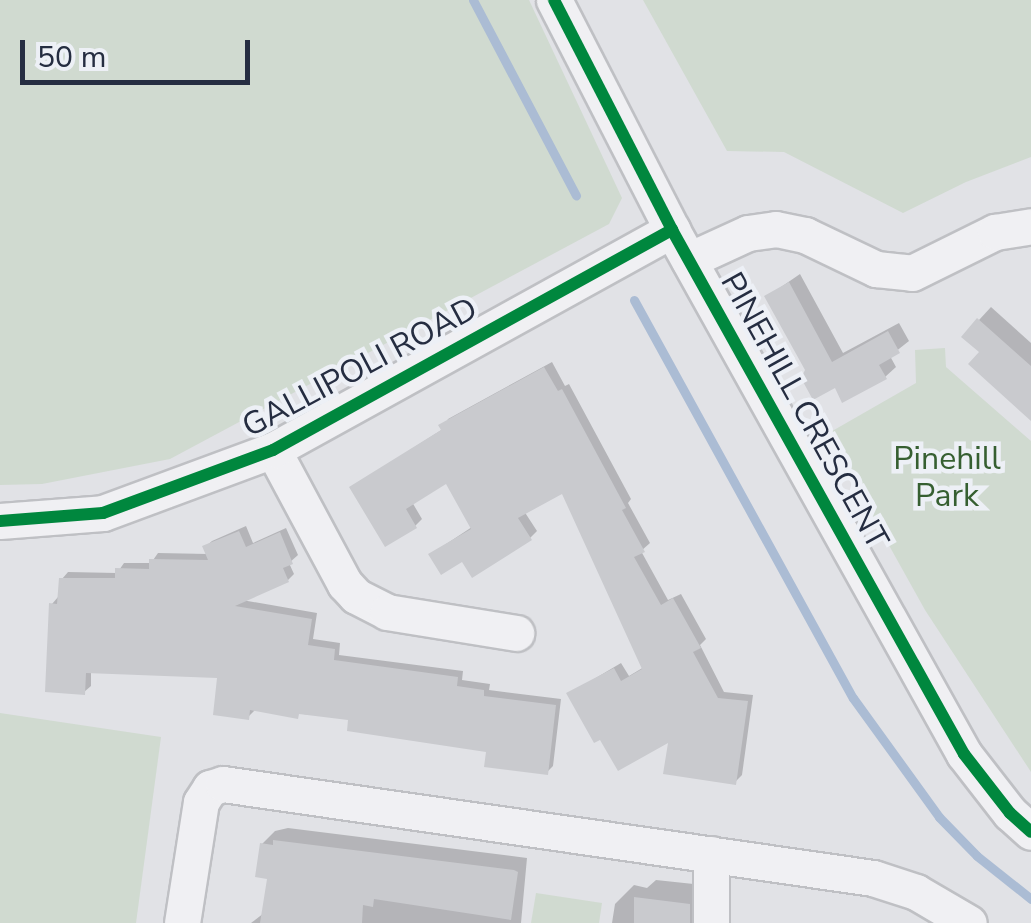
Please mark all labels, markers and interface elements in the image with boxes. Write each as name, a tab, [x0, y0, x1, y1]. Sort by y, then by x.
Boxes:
scale bar	[25, 20, 255, 82]
text: 50 m	[37, 37, 106, 78]
street label: PINEHILL CRESCENT	[712, 266, 896, 556]
street label: GALLIPOLI ROAD	[236, 290, 484, 446]
park label: Pinehill Park	[893, 441, 1001, 516]

